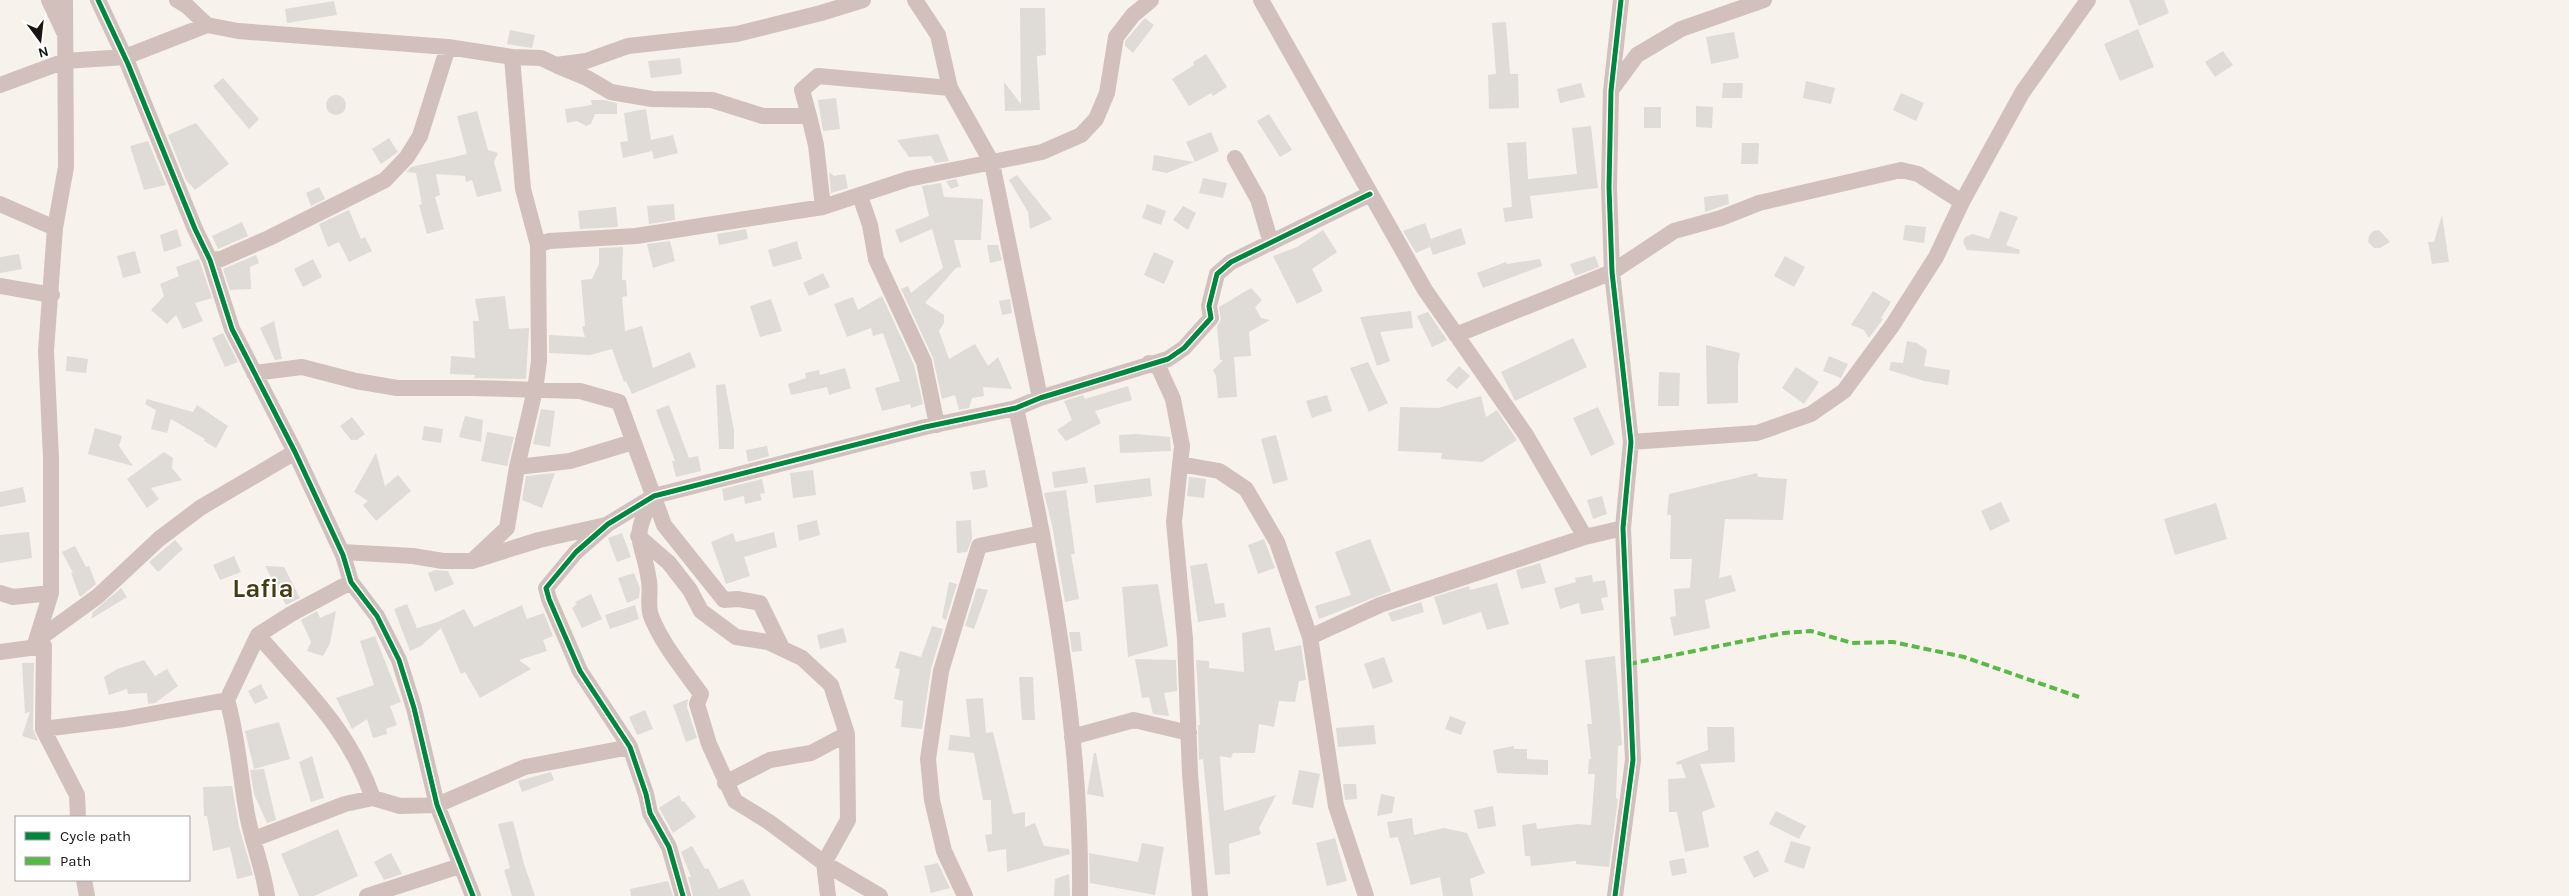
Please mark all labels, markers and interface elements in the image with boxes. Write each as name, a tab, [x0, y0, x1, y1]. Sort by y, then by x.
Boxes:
north arrow	[15, 15, 65, 65]
text: N	[36, 43, 50, 62]
district label: Lafia	[232, 573, 294, 604]
legend	[15, 816, 190, 881]
text: Cycle path	[60, 827, 131, 845]
text: Path	[60, 852, 91, 870]

